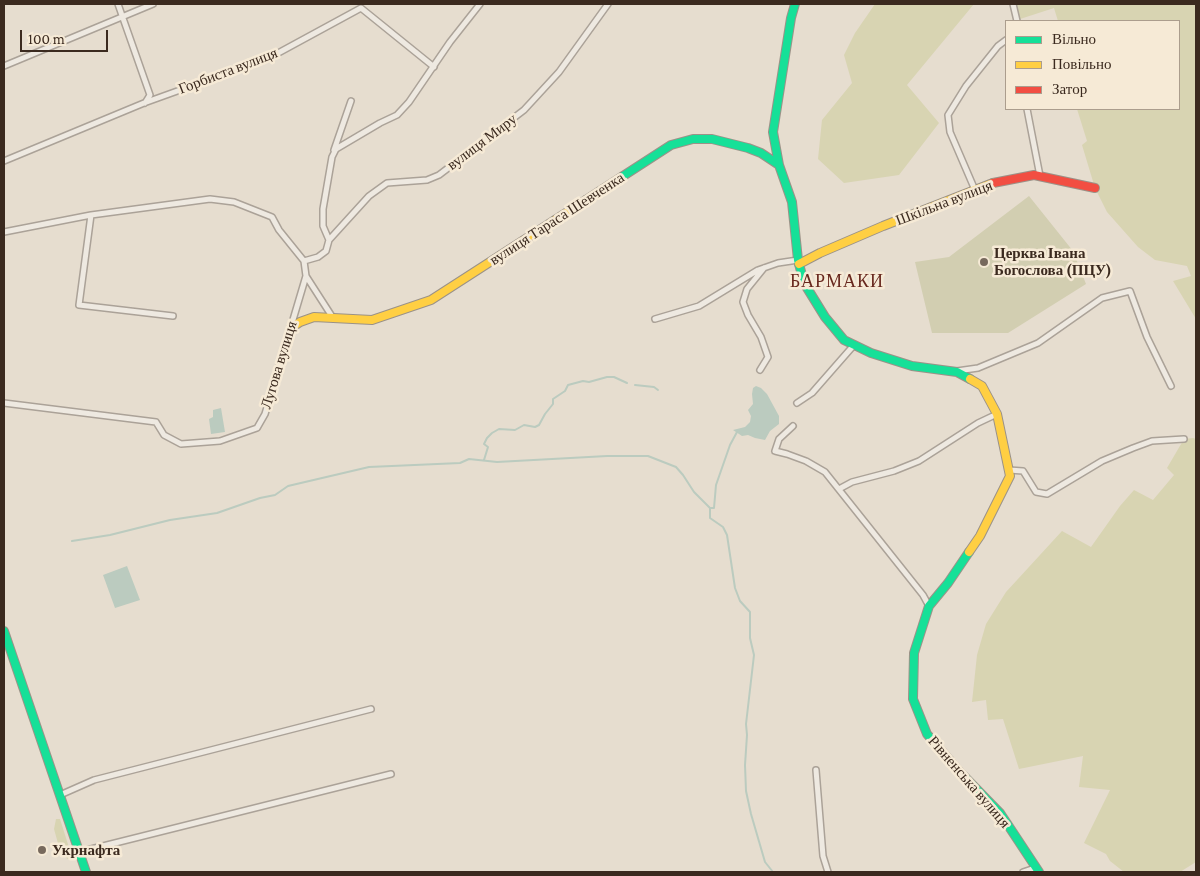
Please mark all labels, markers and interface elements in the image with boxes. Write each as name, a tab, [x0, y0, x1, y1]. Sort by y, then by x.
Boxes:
scale bar	[22, 20, 110, 52]
legend	[1005, 20, 1180, 110]
text: 100 m	[28, 31, 65, 47]
text: Вільно	[1052, 31, 1096, 47]
street label: Горбиста вулиця	[176, 44, 280, 98]
text: Повільно	[1052, 56, 1111, 72]
text: Затор	[1052, 81, 1087, 97]
street label: вулиця Миру	[444, 110, 520, 174]
street label: вулиця Тараса Шевченка	[486, 169, 628, 269]
street label: Шкільна вулиця	[893, 176, 995, 230]
place label: Церква Івана Богослова (ПЦУ)	[994, 244, 1112, 279]
marker: Церква Івана Богослова (ПЦУ)	[978, 256, 990, 268]
district label: БАРМАКИ	[789, 270, 885, 292]
street label: Лугова вулиця	[257, 319, 301, 411]
street label: Рівненська вулиця	[924, 732, 1014, 832]
place label: Укрнафта	[52, 841, 120, 859]
marker: Укрнафта	[36, 844, 48, 856]

